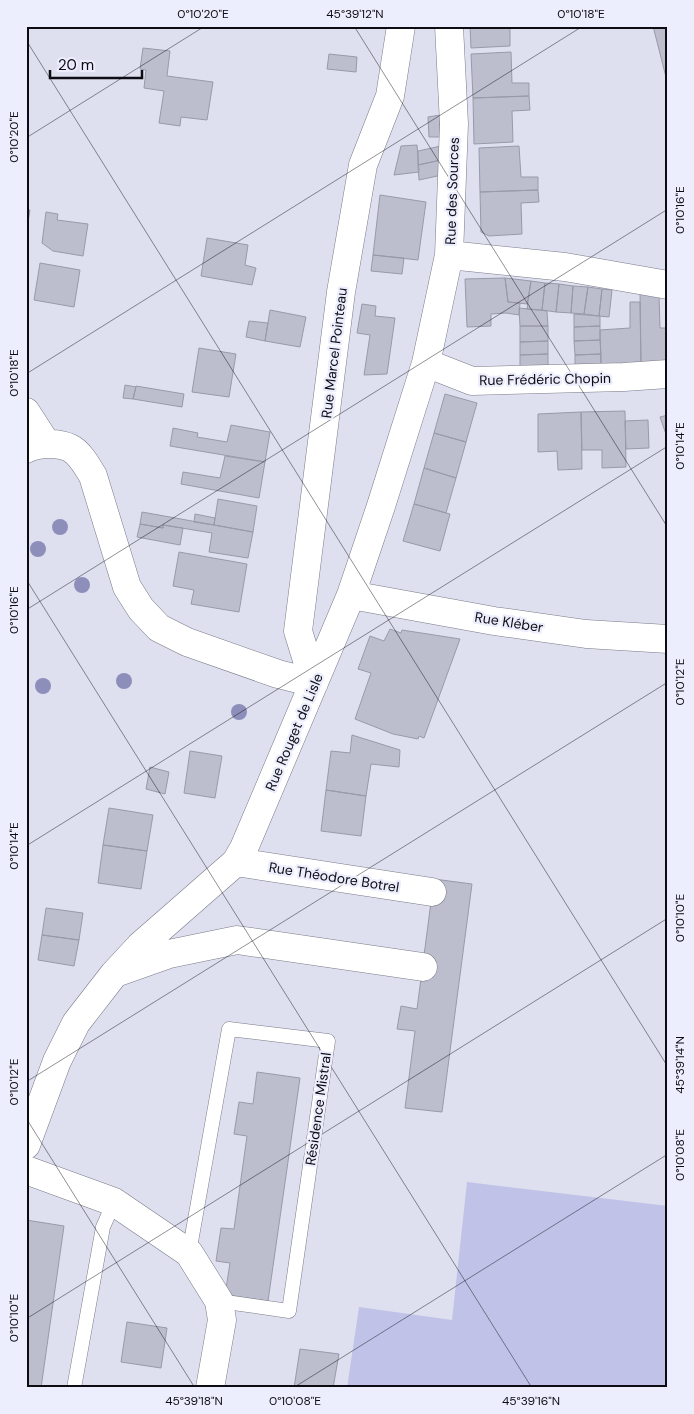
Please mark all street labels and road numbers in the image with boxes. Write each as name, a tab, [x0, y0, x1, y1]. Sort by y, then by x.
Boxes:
street label: Rue des Sources	[441, 137, 463, 245]
street label: Rue Marcel Pointeau	[317, 287, 351, 419]
street label: Rue Frédéric Chopin	[479, 369, 611, 389]
street label: Rue Kléber	[473, 608, 545, 636]
street label: Rue Rouget de Lisle	[261, 670, 327, 794]
street label: Rue Théodore Botrel	[268, 858, 400, 896]
street label: Résidence Mistral	[301, 1051, 335, 1167]

